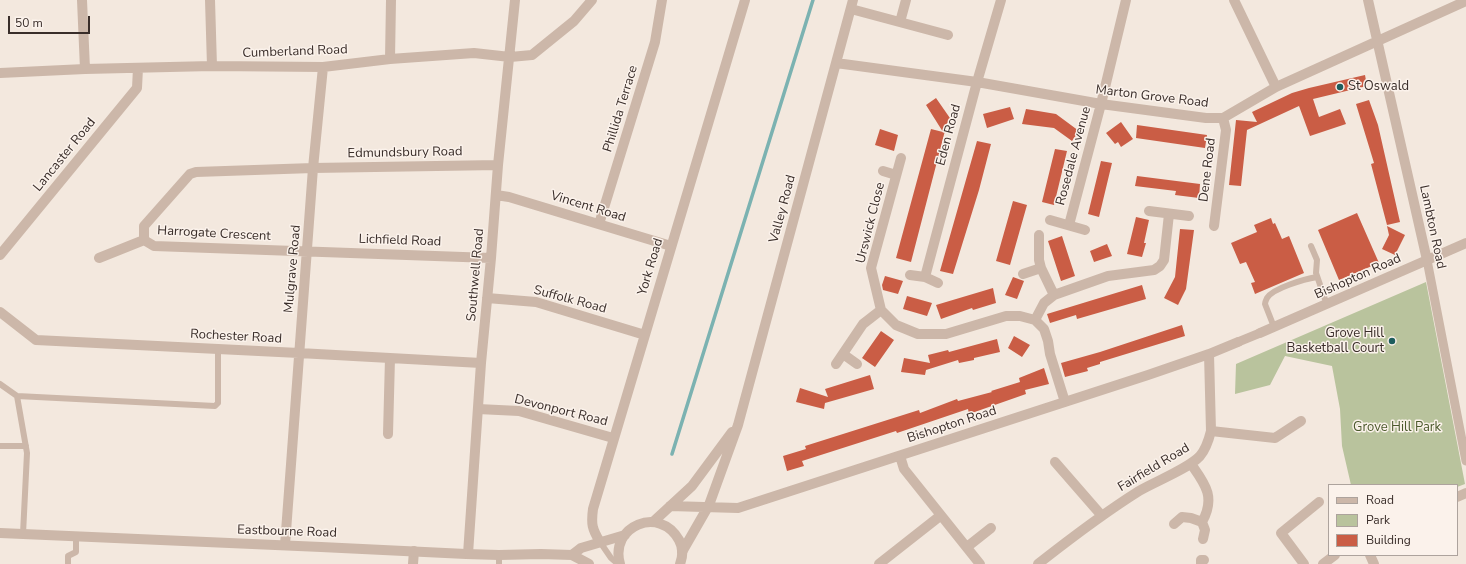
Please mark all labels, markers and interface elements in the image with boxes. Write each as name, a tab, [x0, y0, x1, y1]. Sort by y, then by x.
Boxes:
scale bar	[10, 8, 92, 34]
text: 50 m	[15, 15, 43, 31]
street label: Cumberland Road	[242, 42, 348, 62]
street label: Phillida Terrace	[600, 64, 642, 154]
place label: St Oswald	[1348, 79, 1409, 95]
street label: Marton Grove Road	[1095, 82, 1209, 112]
marker: St Oswald	[1335, 82, 1345, 92]
street label: Eden Road	[933, 103, 965, 167]
street label: Rosedale Avenue	[1053, 105, 1095, 207]
street label: Lancaster Road	[31, 115, 99, 195]
street label: Dene Road	[1196, 137, 1220, 203]
street label: Edmundsbury Road	[347, 144, 463, 162]
street label: Valley Road	[766, 173, 800, 245]
street label: Urswick Close	[853, 181, 889, 265]
street label: Lambton Road	[1416, 184, 1448, 270]
street label: Vincent Road	[549, 188, 627, 226]
street label: Harrogate Crescent	[157, 223, 271, 245]
street label: Mulgrave Road	[281, 224, 305, 314]
street label: Southwell Road	[464, 228, 488, 322]
street label: Lichfield Road	[358, 232, 442, 250]
street label: York Road	[635, 237, 667, 297]
street label: Bishopton Road	[1312, 251, 1404, 303]
street label: Suffolk Road	[532, 283, 608, 317]
place label: Grove Hill Basketball Court	[1286, 326, 1384, 357]
street label: Rochester Road	[190, 327, 282, 347]
marker: Grove Hill Basketball Court	[1387, 336, 1397, 346]
street label: Devonport Road	[513, 392, 609, 430]
street label: Bishopton Road	[905, 403, 999, 447]
park label: Grove Hill Park	[1353, 420, 1441, 436]
street label: Fairfield Road	[1115, 440, 1193, 496]
legend	[1328, 484, 1458, 556]
text: Road	[1366, 492, 1394, 508]
text: Park	[1366, 512, 1390, 528]
street label: Eastbourne Road	[237, 522, 337, 542]
text: Building	[1366, 532, 1411, 548]

